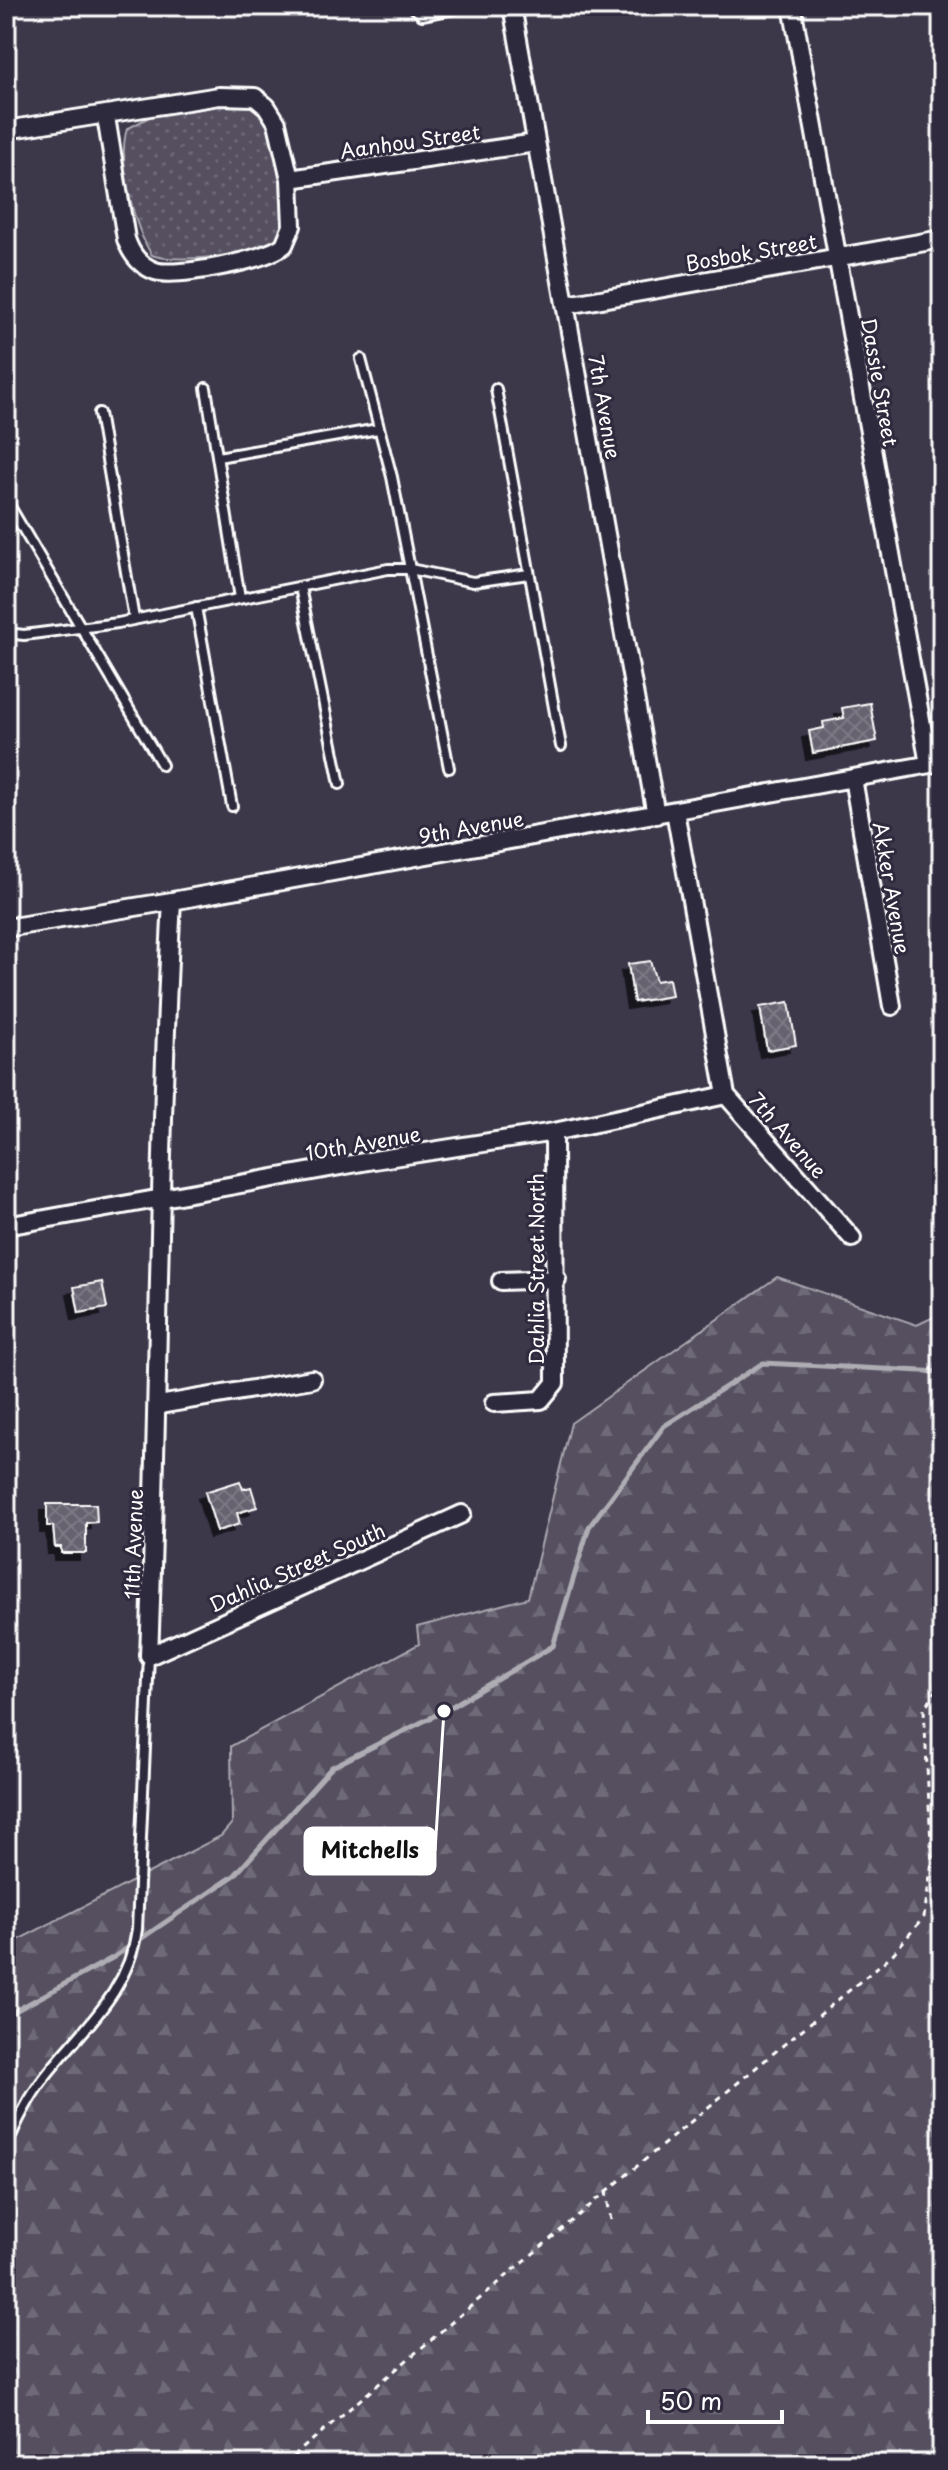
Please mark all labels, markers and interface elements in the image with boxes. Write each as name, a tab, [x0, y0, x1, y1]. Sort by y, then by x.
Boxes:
street label: Aanhou Street	[338, 116, 482, 166]
street label: Bosbok Street	[683, 226, 819, 278]
street label: Dassie Street	[854, 315, 906, 449]
street label: 7th Avenue	[581, 352, 629, 462]
street label: 9th Avenue	[416, 803, 526, 851]
street label: Akker Avenue	[866, 819, 918, 957]
street label: 7th Avenue	[742, 1085, 834, 1185]
street label: 10th Avenue	[303, 1118, 423, 1168]
street label: Dahlia Street North	[521, 1173, 551, 1365]
street label: 11th Avenue	[116, 1488, 150, 1600]
street label: Dahlia Street South	[204, 1515, 390, 1619]
callout: Mitchells	[305, 1828, 435, 1874]
text: Mitchells	[321, 1832, 419, 1865]
scale bar	[648, 2374, 782, 2424]
text: 50 m	[660, 2382, 722, 2418]

